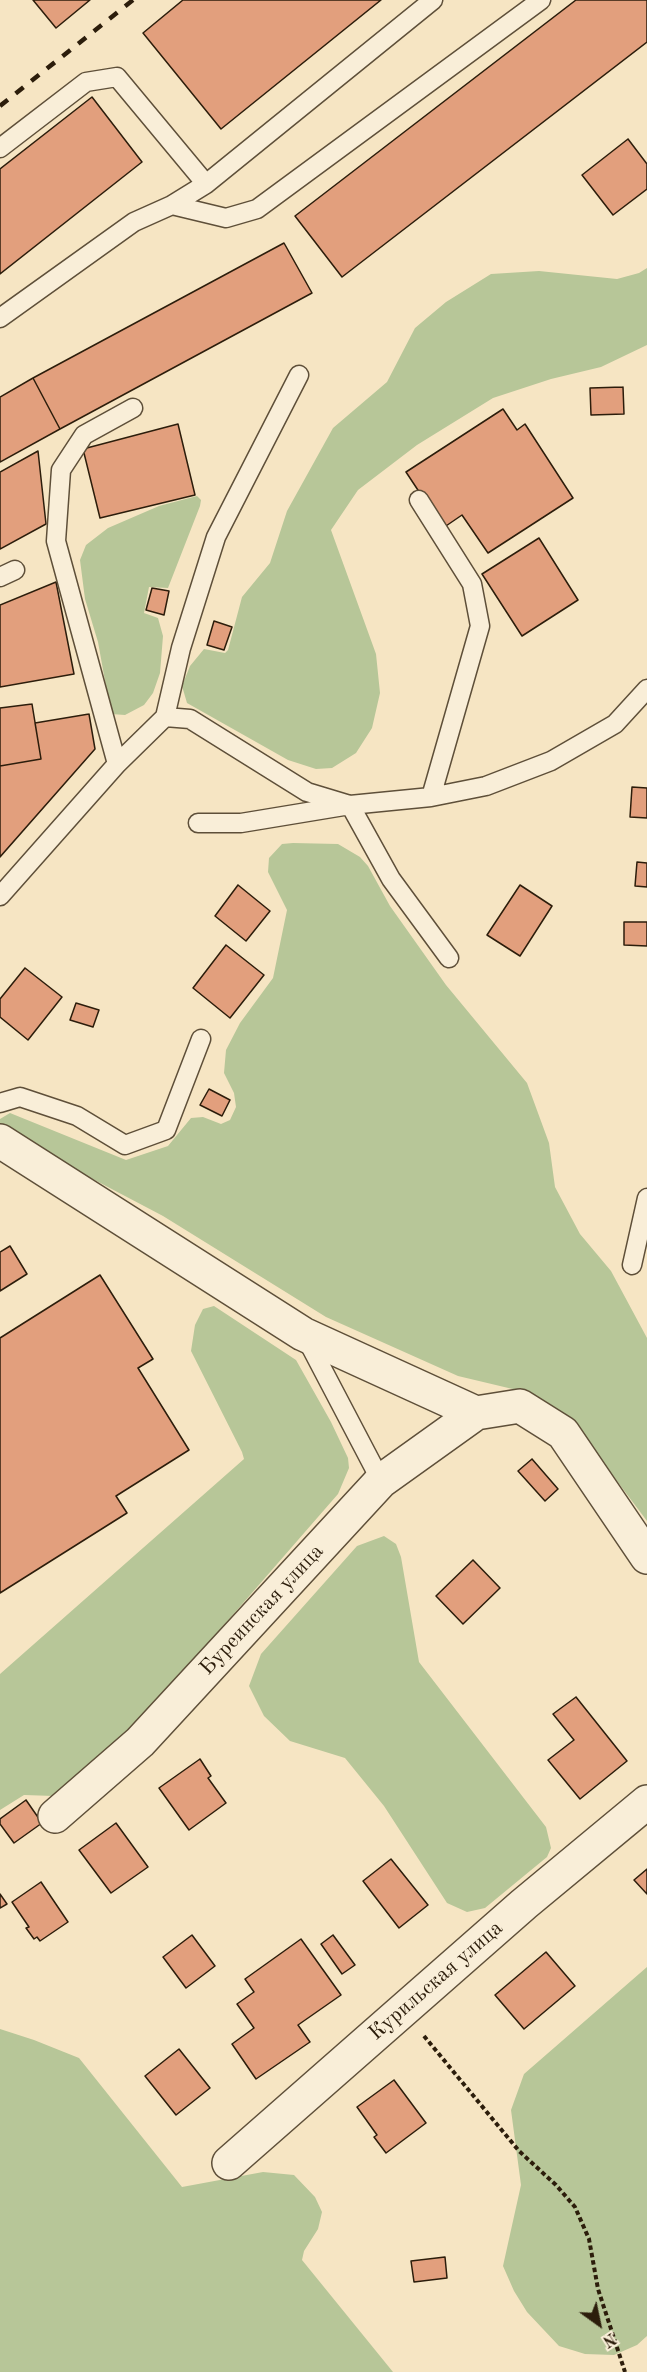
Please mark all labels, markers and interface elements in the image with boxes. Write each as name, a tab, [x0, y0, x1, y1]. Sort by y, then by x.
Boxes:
street label: Буреинская улица	[195, 1539, 329, 1681]
street label: Курильская улица	[364, 1916, 508, 2046]
north arrow	[569, 2294, 629, 2354]
text: N	[599, 2329, 618, 2349]

